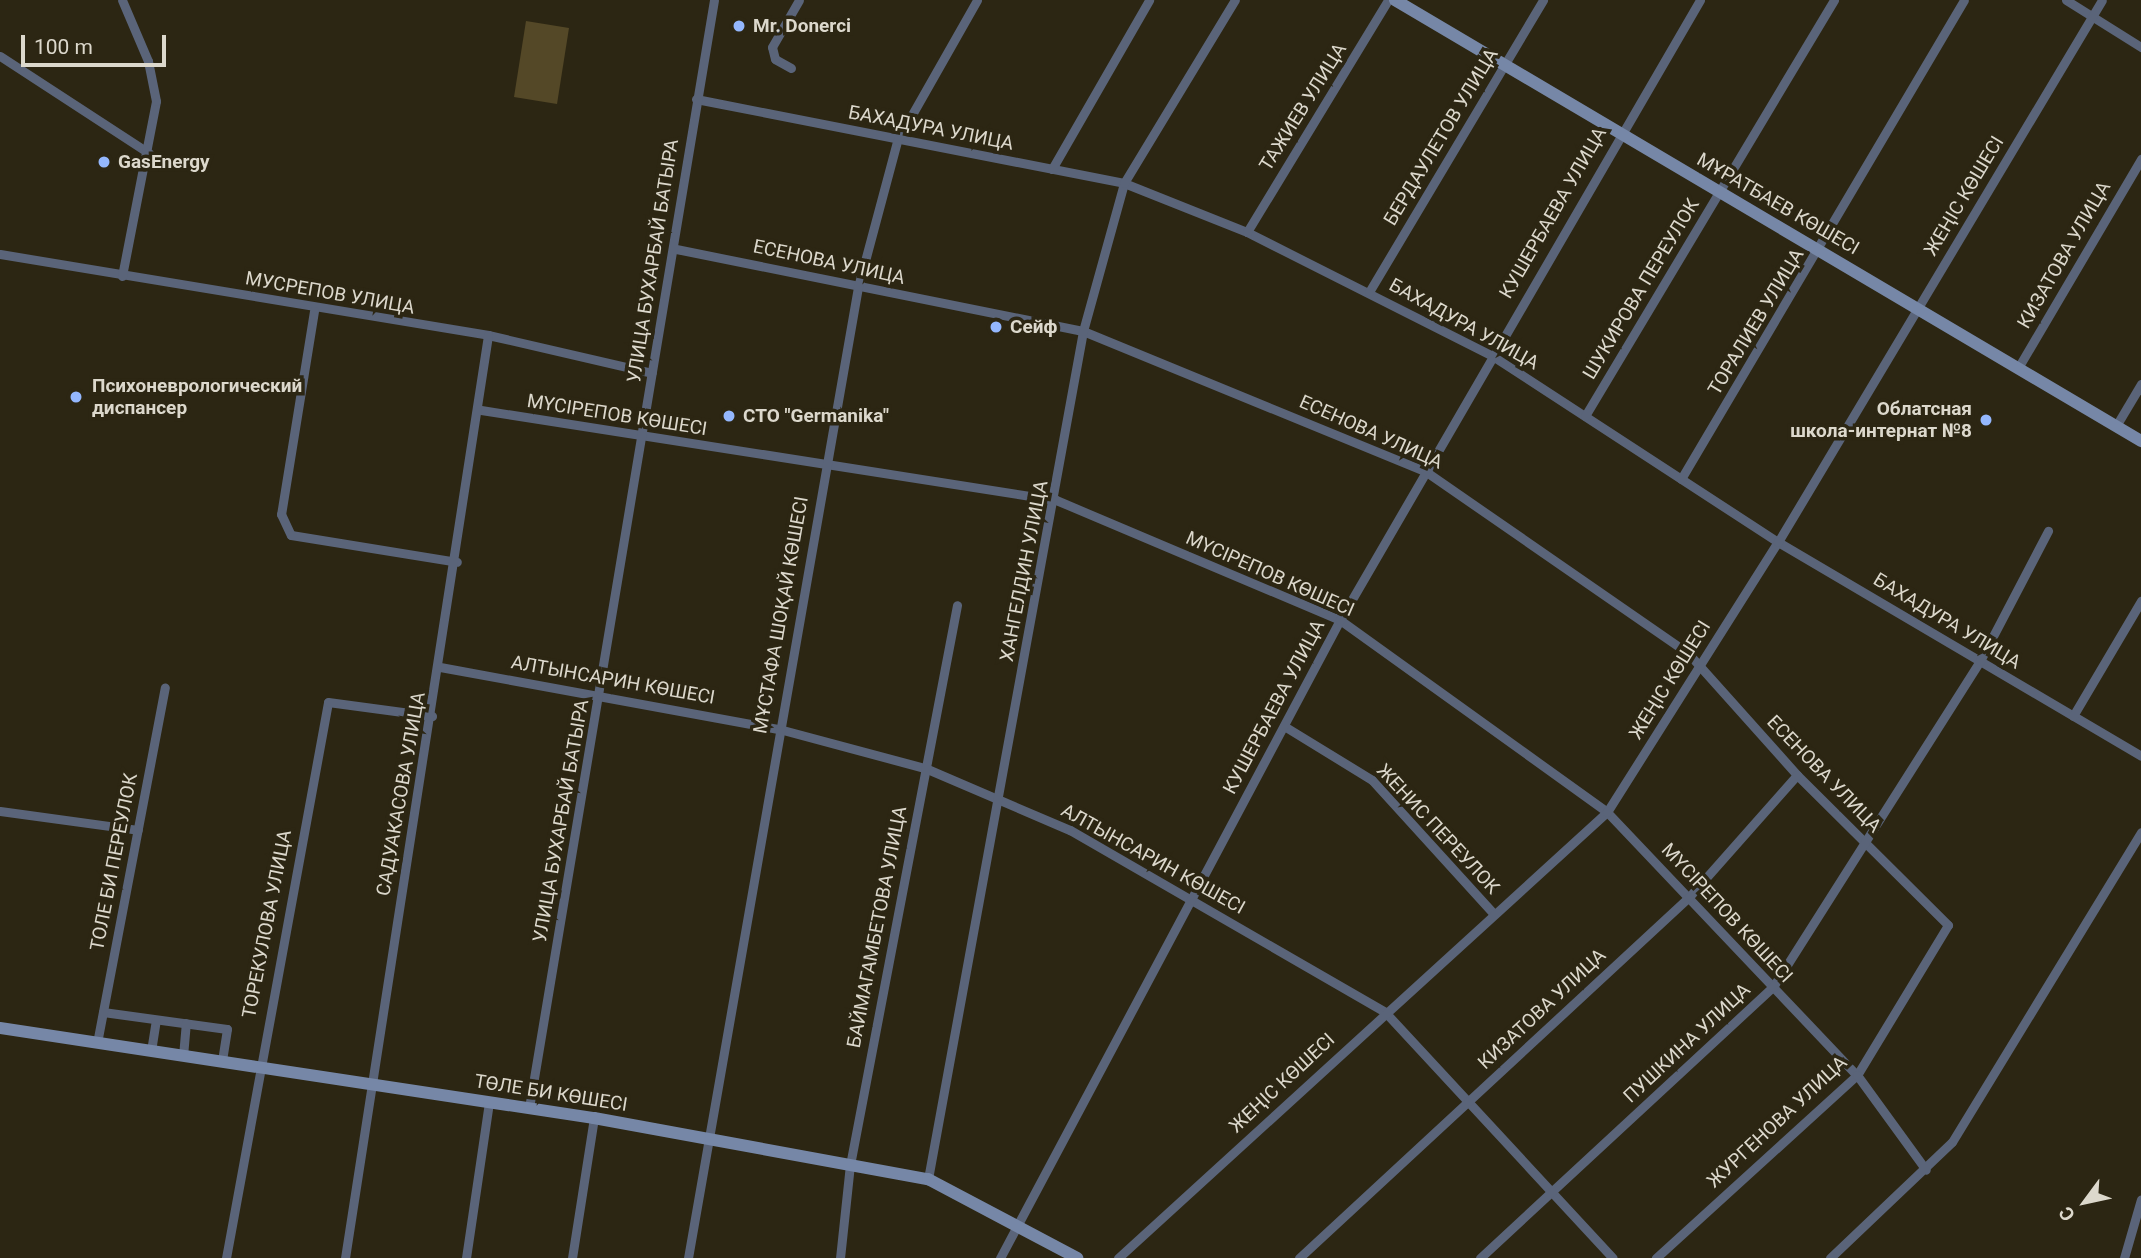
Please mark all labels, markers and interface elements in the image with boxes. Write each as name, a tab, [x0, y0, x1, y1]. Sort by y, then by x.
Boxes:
place label: Mr. Donerci	[753, 15, 851, 37]
marker: Mr. Donerci	[731, 18, 747, 34]
scale bar	[24, 21, 170, 65]
text: 100 m	[34, 35, 93, 59]
street label: ТАЖИЕВ УЛИЦА	[1255, 39, 1351, 175]
street label: БЕРДАУЛЕТОВ УЛИЦА	[1379, 44, 1503, 230]
street label: БАХАДУРА УЛИЦА	[846, 101, 1016, 155]
street label: КУШЕРБАЕВА УЛИЦА	[1495, 123, 1611, 303]
street label: ЖЕҢІС КӨШЕСІ	[1919, 132, 2009, 260]
street label: УЛИЦА БУХАРБАЙ БАТЫРА	[622, 138, 684, 384]
street label: МҰРАТБАЕВ КӨШЕСІ	[1693, 148, 1863, 260]
place label: GasEnergy	[118, 151, 210, 173]
marker: GasEnergy	[96, 154, 112, 170]
street label: КИЗАТОВА УЛИЦА	[2013, 177, 2115, 333]
street label: ШУКИРОВА ПЕРЕУЛОК	[1578, 194, 1704, 384]
street label: ЕСЕНОВА УЛИЦА	[751, 235, 907, 289]
street label: ТОРАЛИЕВ УЛИЦА	[1703, 245, 1809, 399]
street label: МУСРЕПОВ УЛИЦА	[244, 267, 416, 319]
street label: БАХАДУРА УЛИЦА	[1385, 273, 1543, 375]
place label: Сейф	[1010, 316, 1057, 338]
marker: Сейф	[988, 319, 1004, 335]
place label: Психоневрологический диспансер	[92, 375, 302, 419]
marker: Психоневрологический диспансер	[66, 387, 86, 407]
street label: МҮСІРЕПОВ КӨШЕСІ	[525, 390, 709, 440]
street label: ЕСЕНОВА УЛИЦА	[1296, 390, 1446, 474]
place label: Облатсная школа-интернат №8	[1790, 398, 1972, 442]
place label: СТО "Germanika"	[743, 405, 889, 427]
marker: СТО "Germanika"	[721, 408, 737, 424]
marker: Облатсная школа-интернат №8	[1978, 412, 1994, 428]
street label: ХАНГЕЛДИН УЛИЦА	[995, 479, 1053, 663]
street label: МҰСТАФА ШОҚАЙ КӨШЕСІ	[749, 495, 813, 735]
street label: МҮСІРЕПОВ КӨШЕСІ	[1182, 527, 1358, 621]
street label: БАХАДУРА УЛИЦА	[1869, 568, 2025, 674]
street label: КУШЕРБАЕВА УЛИЦА	[1218, 616, 1330, 798]
street label: ЖЕҢІС КӨШЕСІ	[1624, 616, 1716, 744]
street label: АЛТЫНСАРИН КӨШЕСІ	[509, 651, 717, 709]
street label: САДУАКАСОВА УЛИЦА	[372, 690, 430, 898]
street label: УЛИЦА БУХАРБАЙ БАТЫРА	[528, 698, 594, 944]
street label: ЕСЕНОВА УЛИЦА	[1762, 711, 1886, 837]
street label: ЖЕНИС ПЕРЕУЛОК	[1372, 759, 1504, 899]
street label: ТОЛЕ БИ ПЕРЕУЛОК	[86, 771, 142, 953]
street label: АЛТЫНСАРИН КӨШЕСІ	[1057, 799, 1249, 919]
street label: БАЙМАГАМБЕТОВА УЛИЦА	[842, 804, 912, 1050]
street label: ТОРЕКУЛОВА УЛИЦА	[238, 828, 296, 1020]
street label: МҮСІРЕПОВ КӨШЕСІ	[1657, 839, 1797, 987]
street label: КИЗАТОВА УЛИЦА	[1473, 944, 1611, 1074]
street label: ПУШКИНА УЛИЦА	[1619, 978, 1755, 1108]
street label: ЖЕҢІС КӨШЕСІ	[1225, 1028, 1339, 1138]
street label: ЖУРГЕНОВА УЛИЦА	[1702, 1051, 1852, 1193]
street label: ТӨЛЕ БИ КӨШЕСІ	[473, 1070, 629, 1116]
north arrow	[2050, 1167, 2120, 1237]
text: С	[2054, 1202, 2080, 1225]

